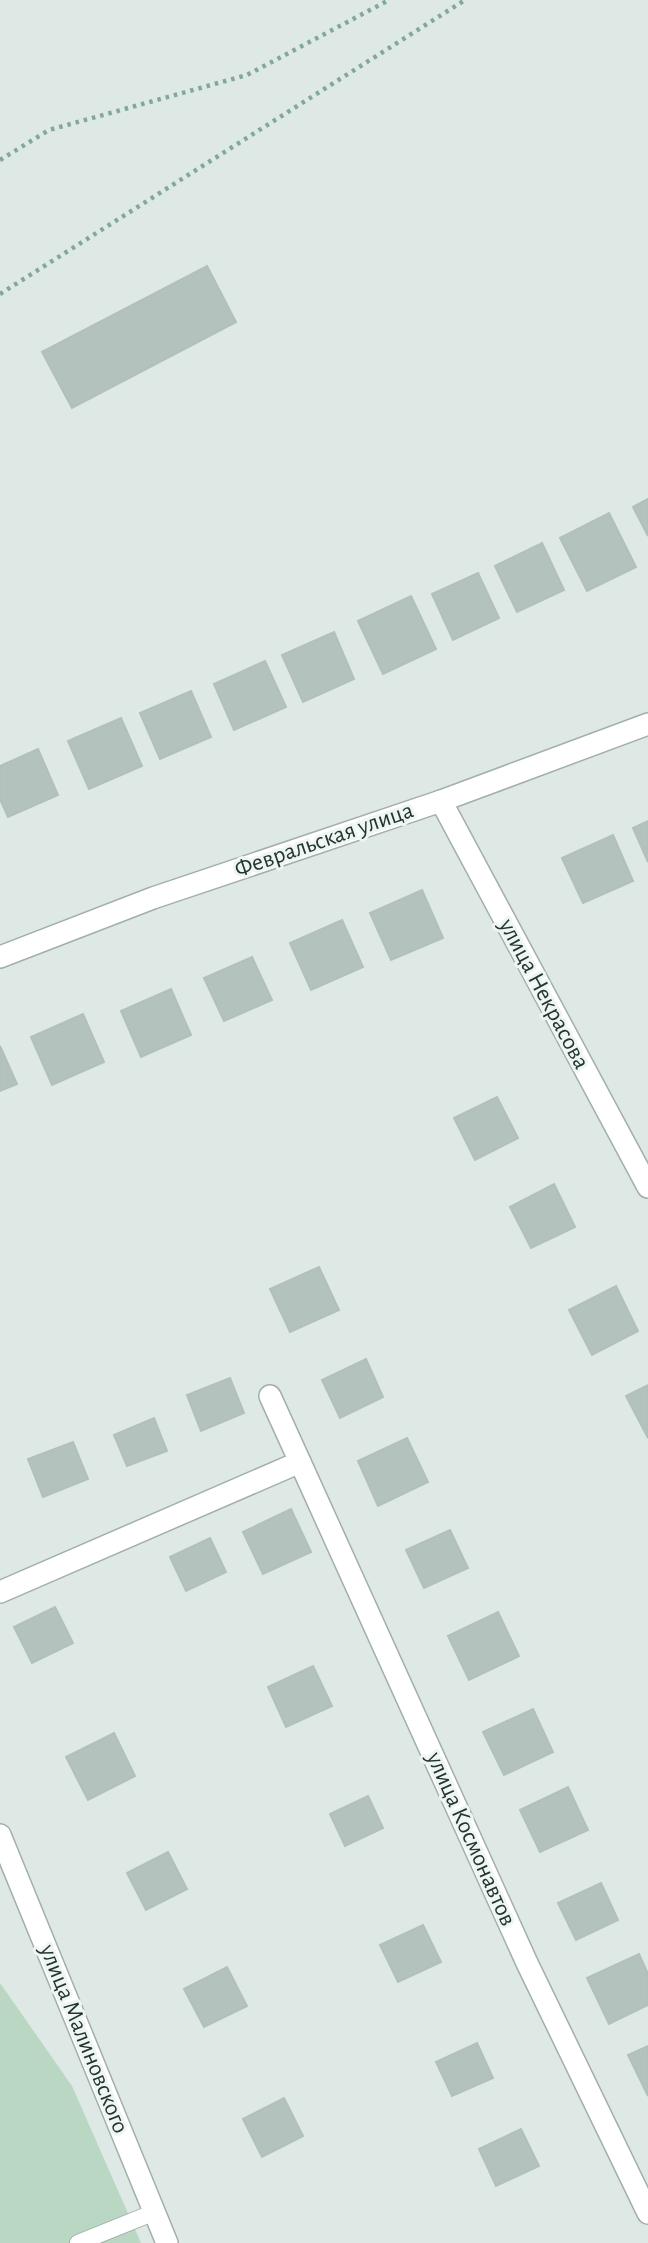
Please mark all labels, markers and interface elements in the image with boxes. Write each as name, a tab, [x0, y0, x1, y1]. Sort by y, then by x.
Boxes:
street label: Февральская улица	[231, 798, 417, 882]
street label: улица Некрасова	[494, 914, 594, 1073]
street label: улица Космонавтов	[422, 1748, 520, 1929]
street label: улица Малиновского	[35, 1940, 133, 2137]

